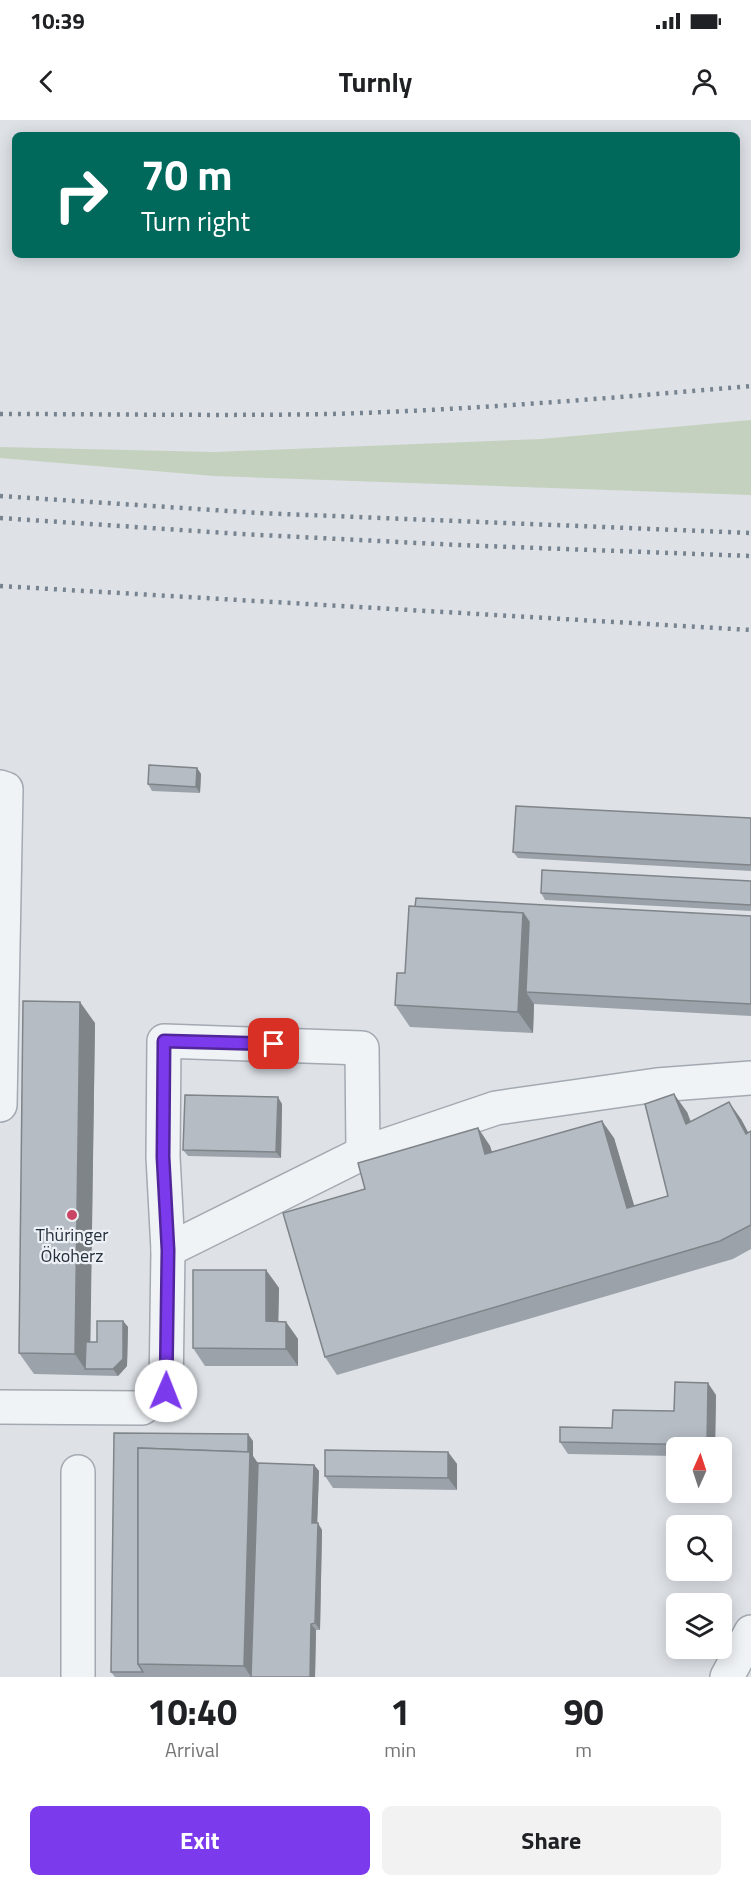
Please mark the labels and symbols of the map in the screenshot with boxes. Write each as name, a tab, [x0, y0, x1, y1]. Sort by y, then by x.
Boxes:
pin	[248, 1018, 299, 1069]
marker: Thüringer Ökoherz	[65, 1208, 79, 1222]
place label: Thüringer Ökoherz	[35, 1221, 109, 1269]
position arrow	[134, 1359, 198, 1423]
north arrow	[666, 1437, 732, 1503]

